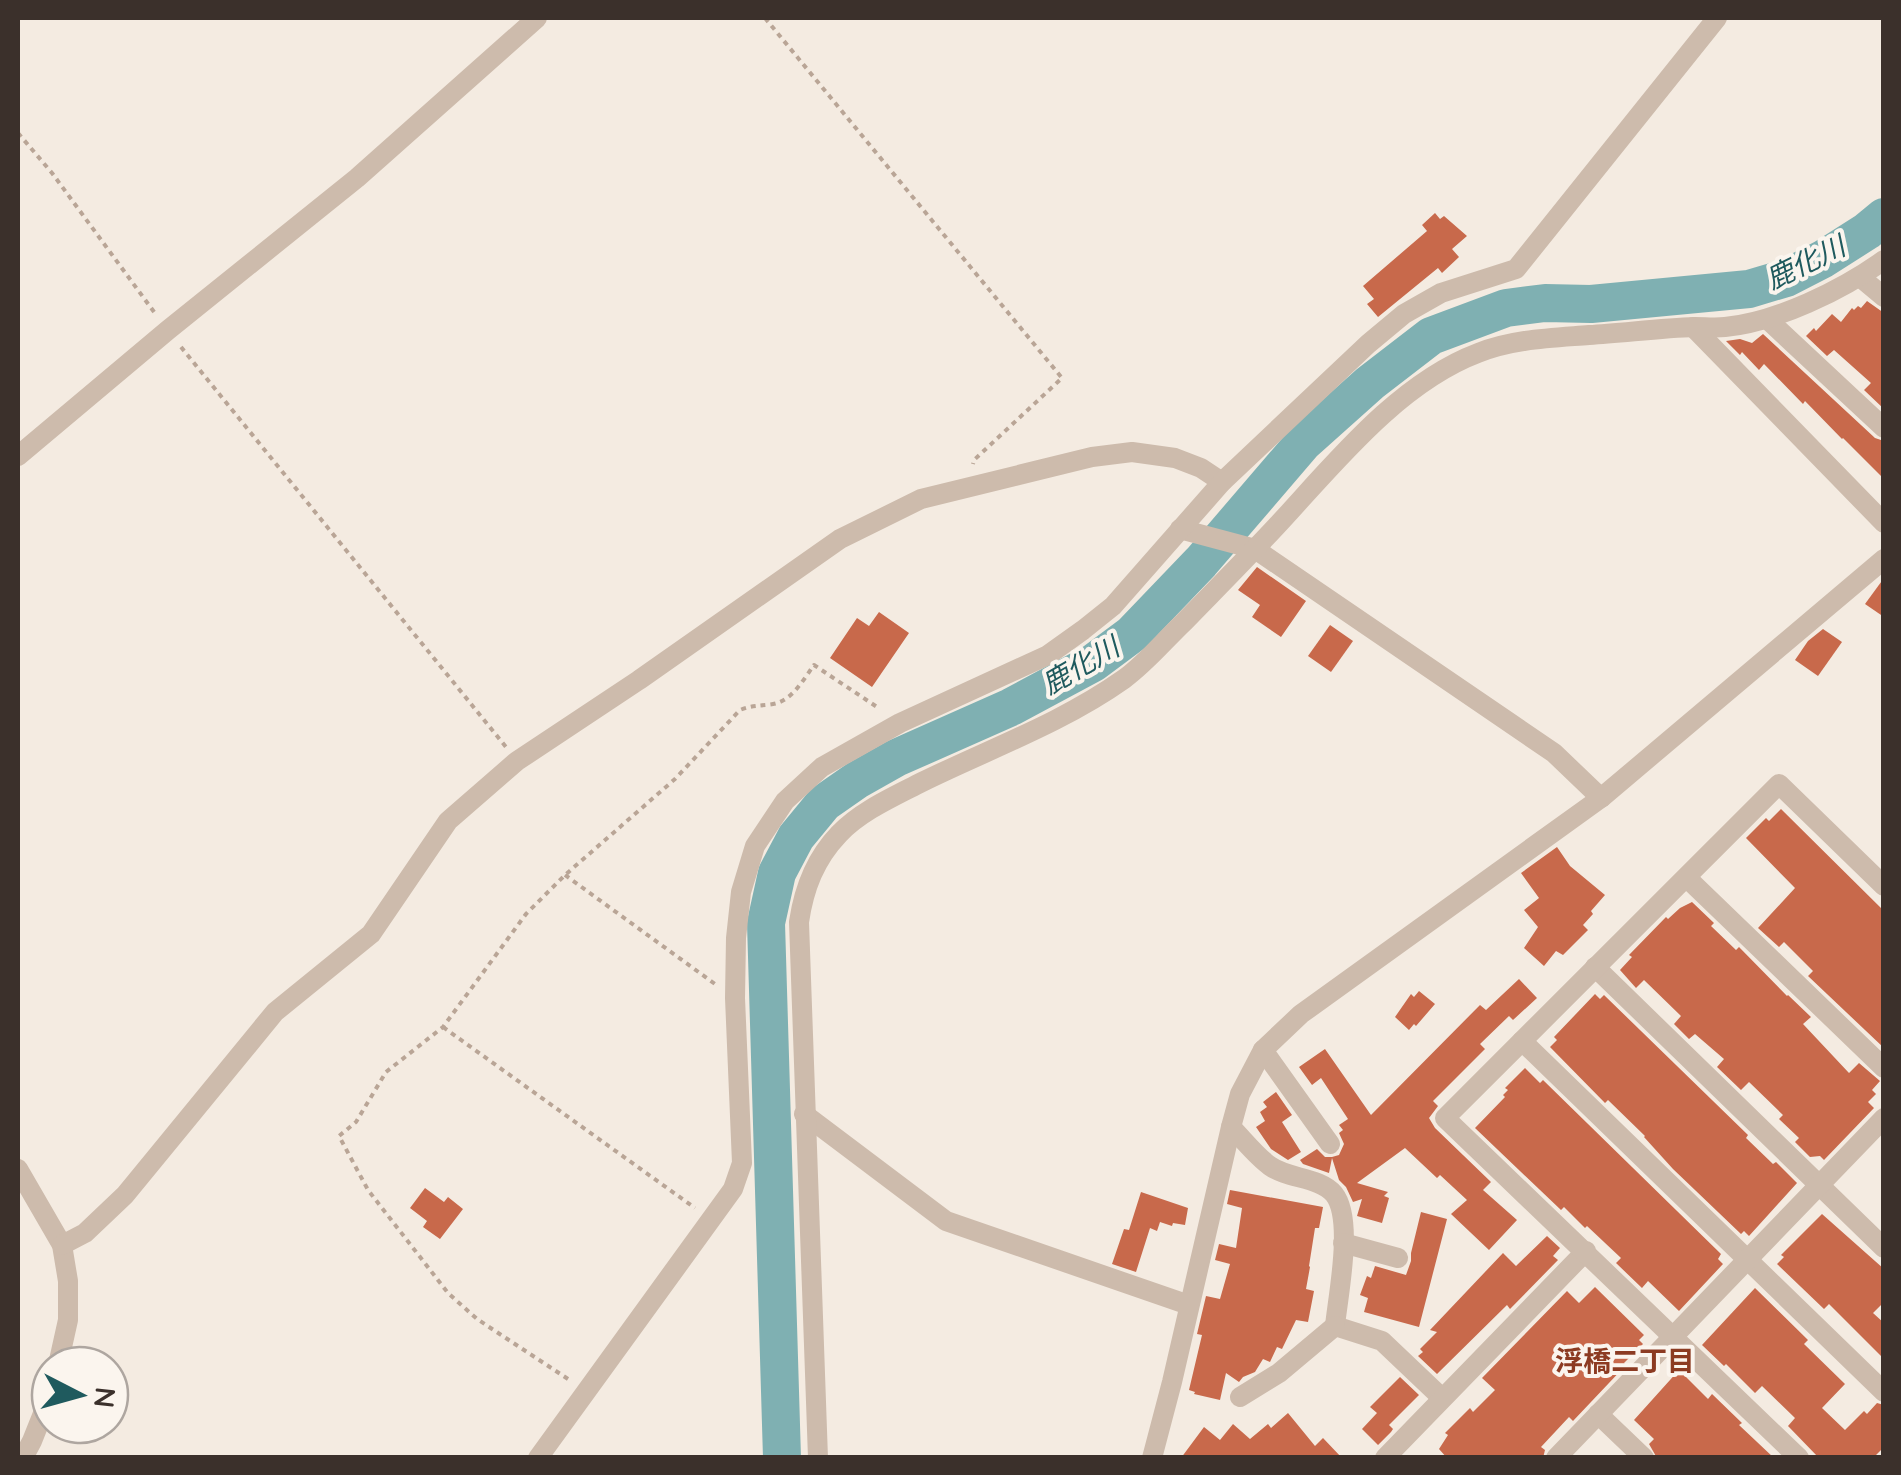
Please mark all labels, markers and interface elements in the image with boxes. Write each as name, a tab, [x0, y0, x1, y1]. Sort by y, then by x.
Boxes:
water label: 鹿化川	[1760, 227, 1853, 296]
water label: 鹿化川	[1035, 627, 1128, 701]
district label: 浮橋二丁目	[1555, 1343, 1695, 1378]
north arrow	[30, 1345, 130, 1445]
text: N	[87, 1386, 124, 1410]

